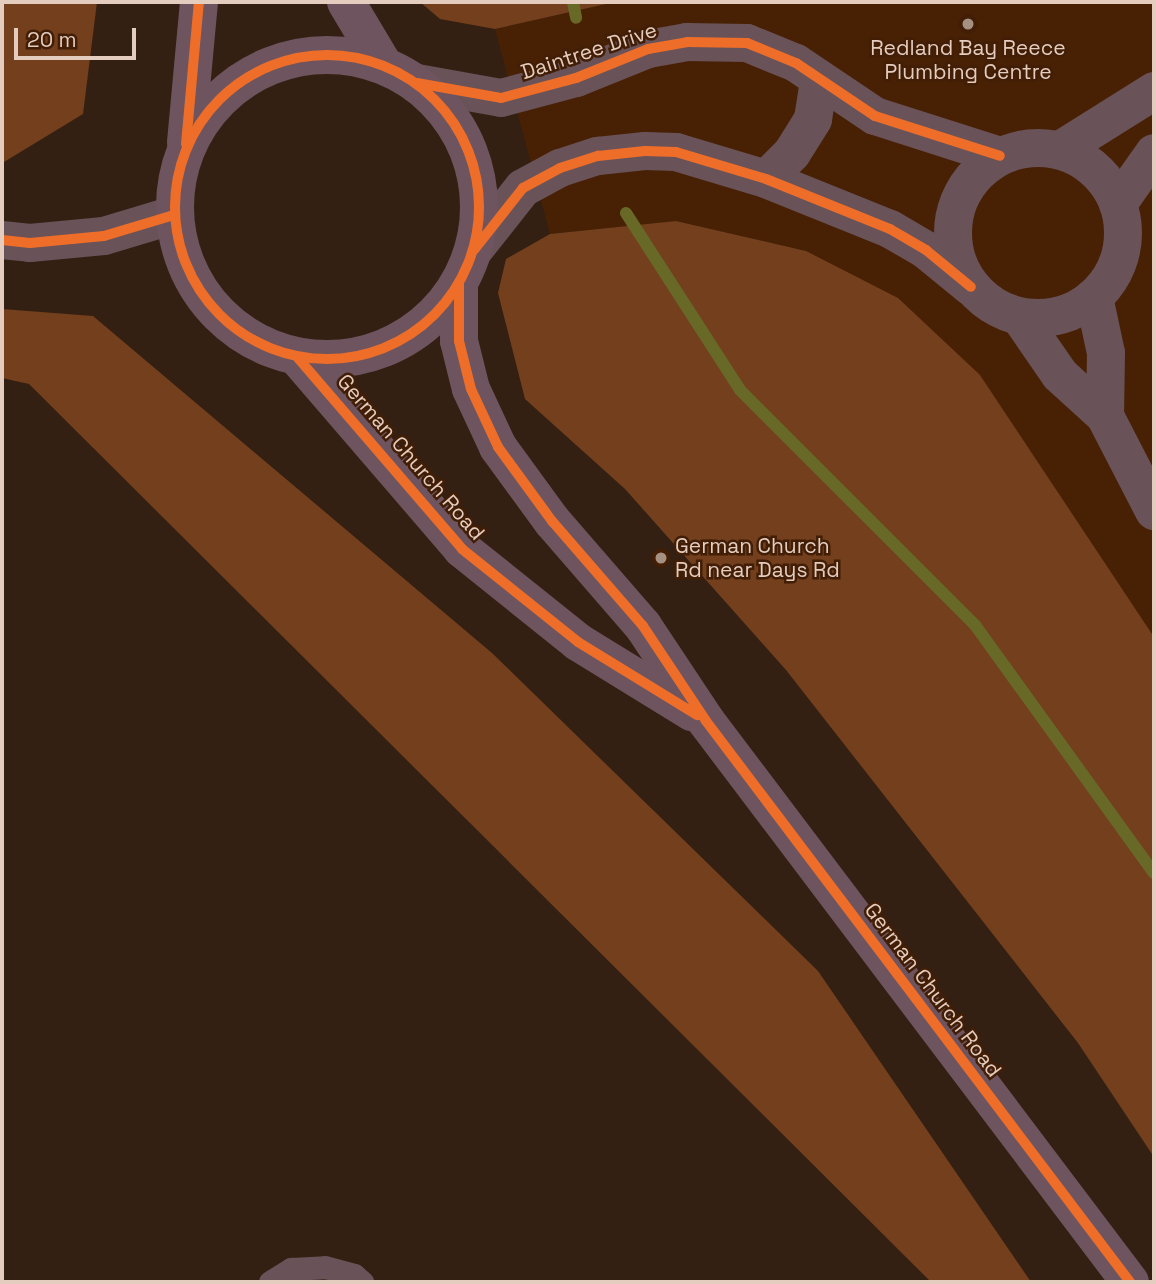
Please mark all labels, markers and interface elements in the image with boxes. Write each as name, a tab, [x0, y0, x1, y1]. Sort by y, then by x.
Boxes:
scale bar	[18, 14, 140, 58]
marker: Redland Bay Reece Plumbing Centre	[960, 16, 976, 32]
street label: Daintree Drive	[518, 17, 660, 85]
text: 20 m	[27, 26, 77, 53]
place label: Redland Bay Reece Plumbing Centre	[870, 35, 1066, 85]
street label: German Church Road	[332, 369, 490, 545]
place label: German Church Rd near Days Rd	[675, 533, 840, 583]
marker: German Church Rd near Days Rd	[653, 550, 669, 566]
street label: German Church Road	[859, 898, 1007, 1082]

